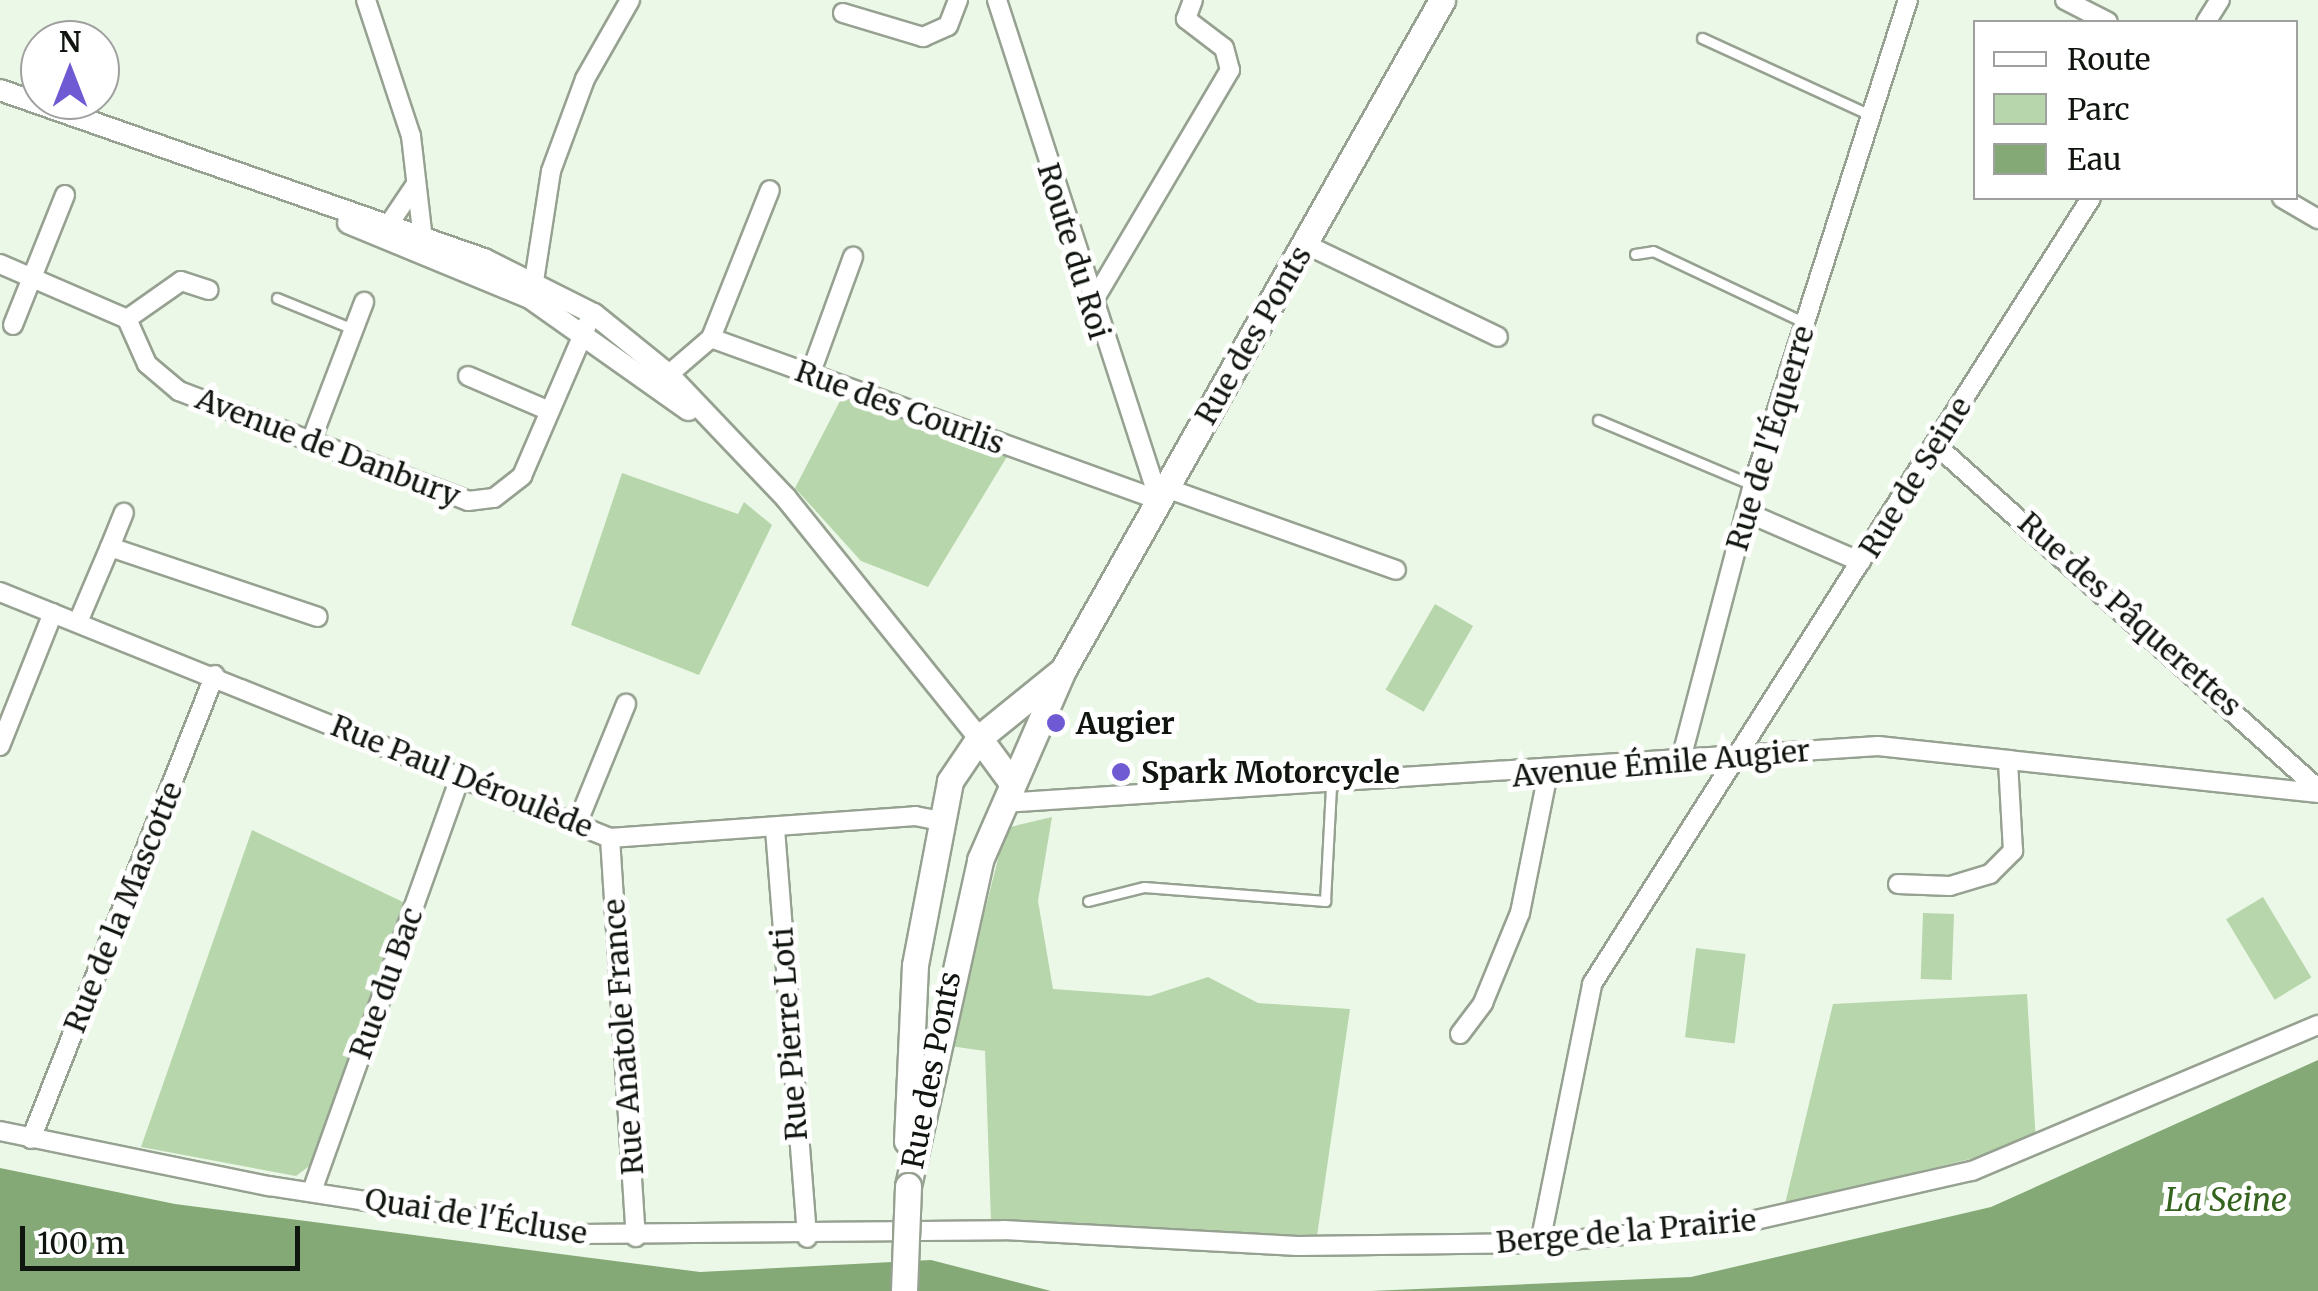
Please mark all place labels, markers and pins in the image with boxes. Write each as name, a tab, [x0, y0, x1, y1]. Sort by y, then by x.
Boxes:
place label: Augier	[1076, 705, 1175, 741]
marker: Augier	[1045, 712, 1067, 734]
place label: Spark Motorcycle	[1141, 754, 1400, 790]
marker: Spark Motorcycle	[1110, 761, 1132, 783]

